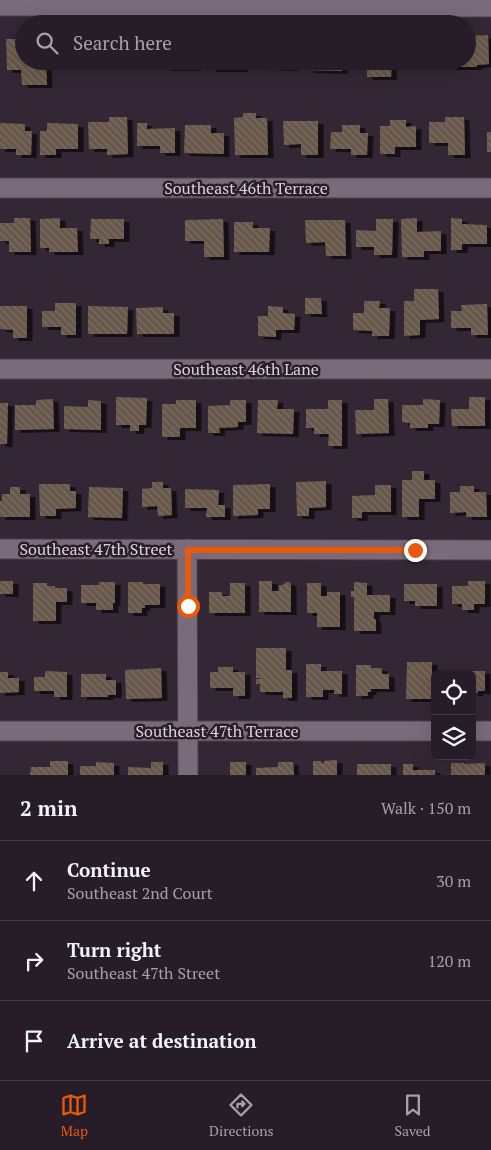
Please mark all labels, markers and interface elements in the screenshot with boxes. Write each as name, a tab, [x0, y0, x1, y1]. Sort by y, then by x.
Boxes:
search box	[15, 15, 476, 70]
icon: search	[33, 29, 61, 57]
text: Search here	[73, 30, 172, 55]
street label: Southeast 46th Terrace	[164, 177, 328, 199]
street label: Southeast 46th Lane	[173, 358, 319, 380]
street label: Southeast 47th Street	[19, 538, 173, 560]
route end	[404, 539, 427, 562]
route start	[177, 595, 200, 618]
map controls	[431, 670, 476, 760]
button: locate	[431, 670, 476, 715]
button: layers	[431, 715, 476, 760]
street label: Southeast 47th Terrace	[136, 720, 298, 742]
text: 2 min	[20, 794, 77, 822]
text: Walk · 150 m	[381, 797, 471, 819]
text: Continue	[67, 857, 151, 882]
icon: ahead	[20, 867, 48, 895]
text: 30 m	[436, 870, 471, 892]
text: Southeast 2nd Court	[67, 882, 213, 904]
text: Turn right	[67, 937, 161, 962]
icon: right	[20, 947, 48, 975]
text: 120 m	[428, 950, 471, 972]
text: Southeast 47th Street	[67, 962, 220, 984]
icon: arrive	[20, 1027, 48, 1055]
text: Arrive at destination	[67, 1028, 256, 1053]
tab: Map	[60, 1091, 88, 1140]
tab: Directions	[209, 1091, 274, 1140]
tab: Saved	[394, 1091, 431, 1140]

